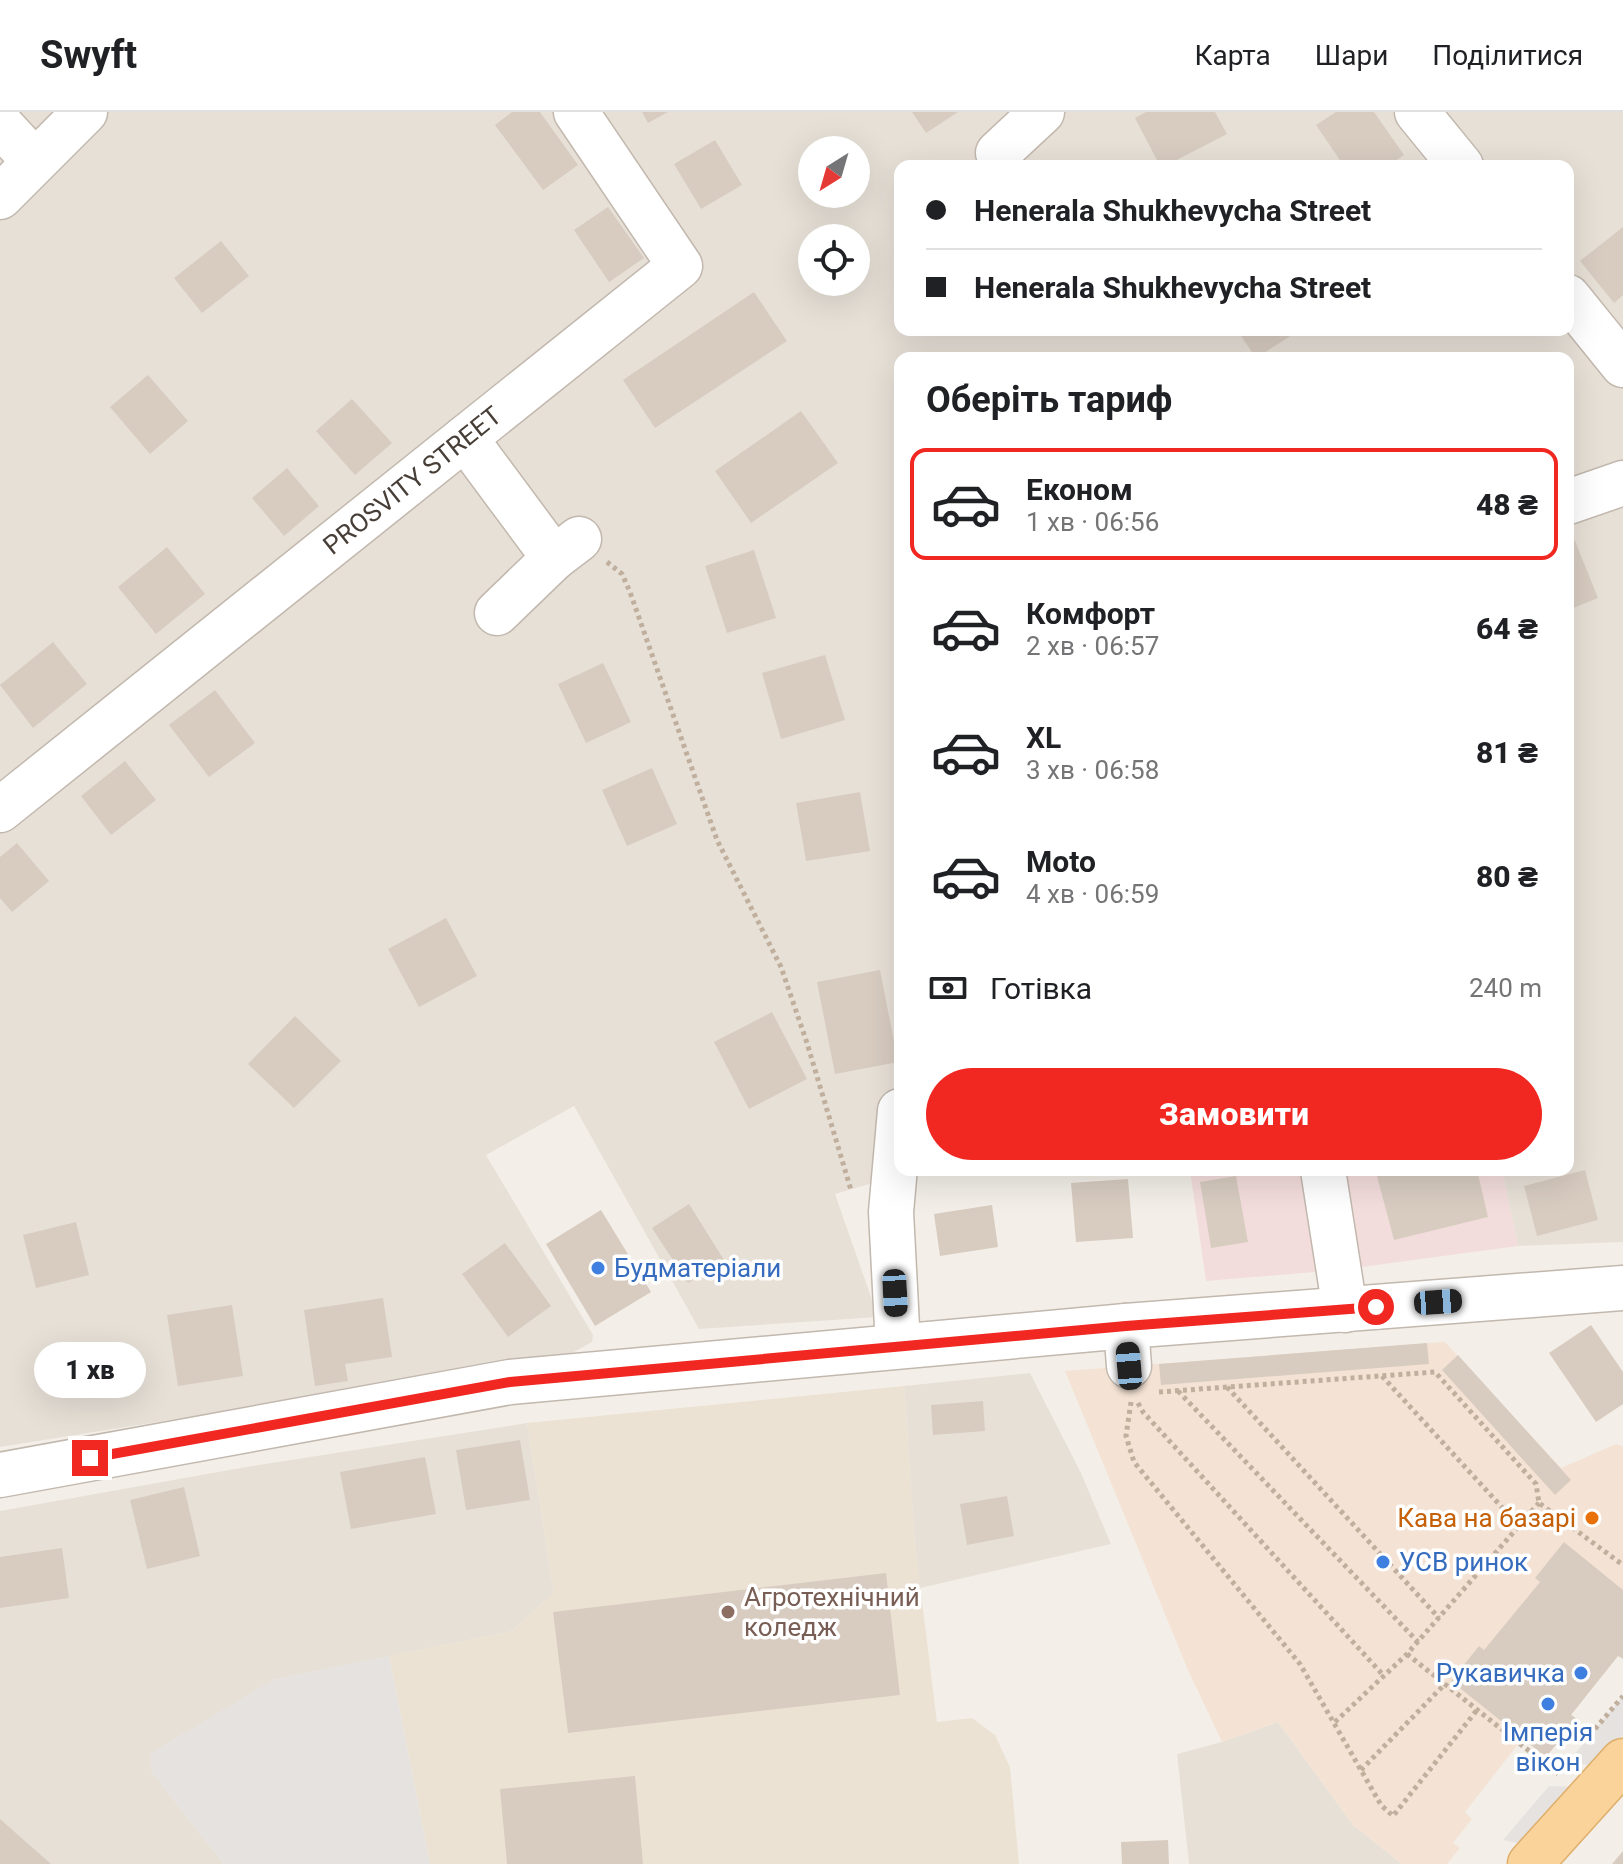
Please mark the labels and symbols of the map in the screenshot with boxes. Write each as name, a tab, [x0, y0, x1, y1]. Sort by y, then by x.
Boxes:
north arrow	[798, 136, 870, 208]
street label: PROSVITY STREET	[317, 400, 507, 560]
place label: Будматеріали	[614, 1253, 781, 1283]
marker: Будматеріали	[589, 1259, 607, 1277]
car	[882, 1268, 908, 1318]
car	[1413, 1288, 1463, 1316]
route start	[1358, 1289, 1394, 1325]
car	[1115, 1341, 1143, 1391]
callout: 1 хв	[34, 1342, 146, 1398]
route end	[72, 1440, 108, 1476]
place label: Кава на базарі	[1397, 1503, 1576, 1533]
marker: Кава на базарі	[1583, 1509, 1601, 1527]
place label: УСВ ринок	[1399, 1547, 1528, 1577]
marker: УСВ ринок	[1374, 1553, 1392, 1571]
place label: Агротехнічний коледж	[744, 1582, 920, 1642]
marker: Агротехнічний коледж	[719, 1603, 737, 1621]
place label: Рукавичка	[1436, 1658, 1565, 1688]
marker: Рукавичка	[1572, 1664, 1590, 1682]
marker: Імперія вікон	[1539, 1695, 1557, 1713]
place label: Імперія вікон	[1503, 1717, 1593, 1777]

